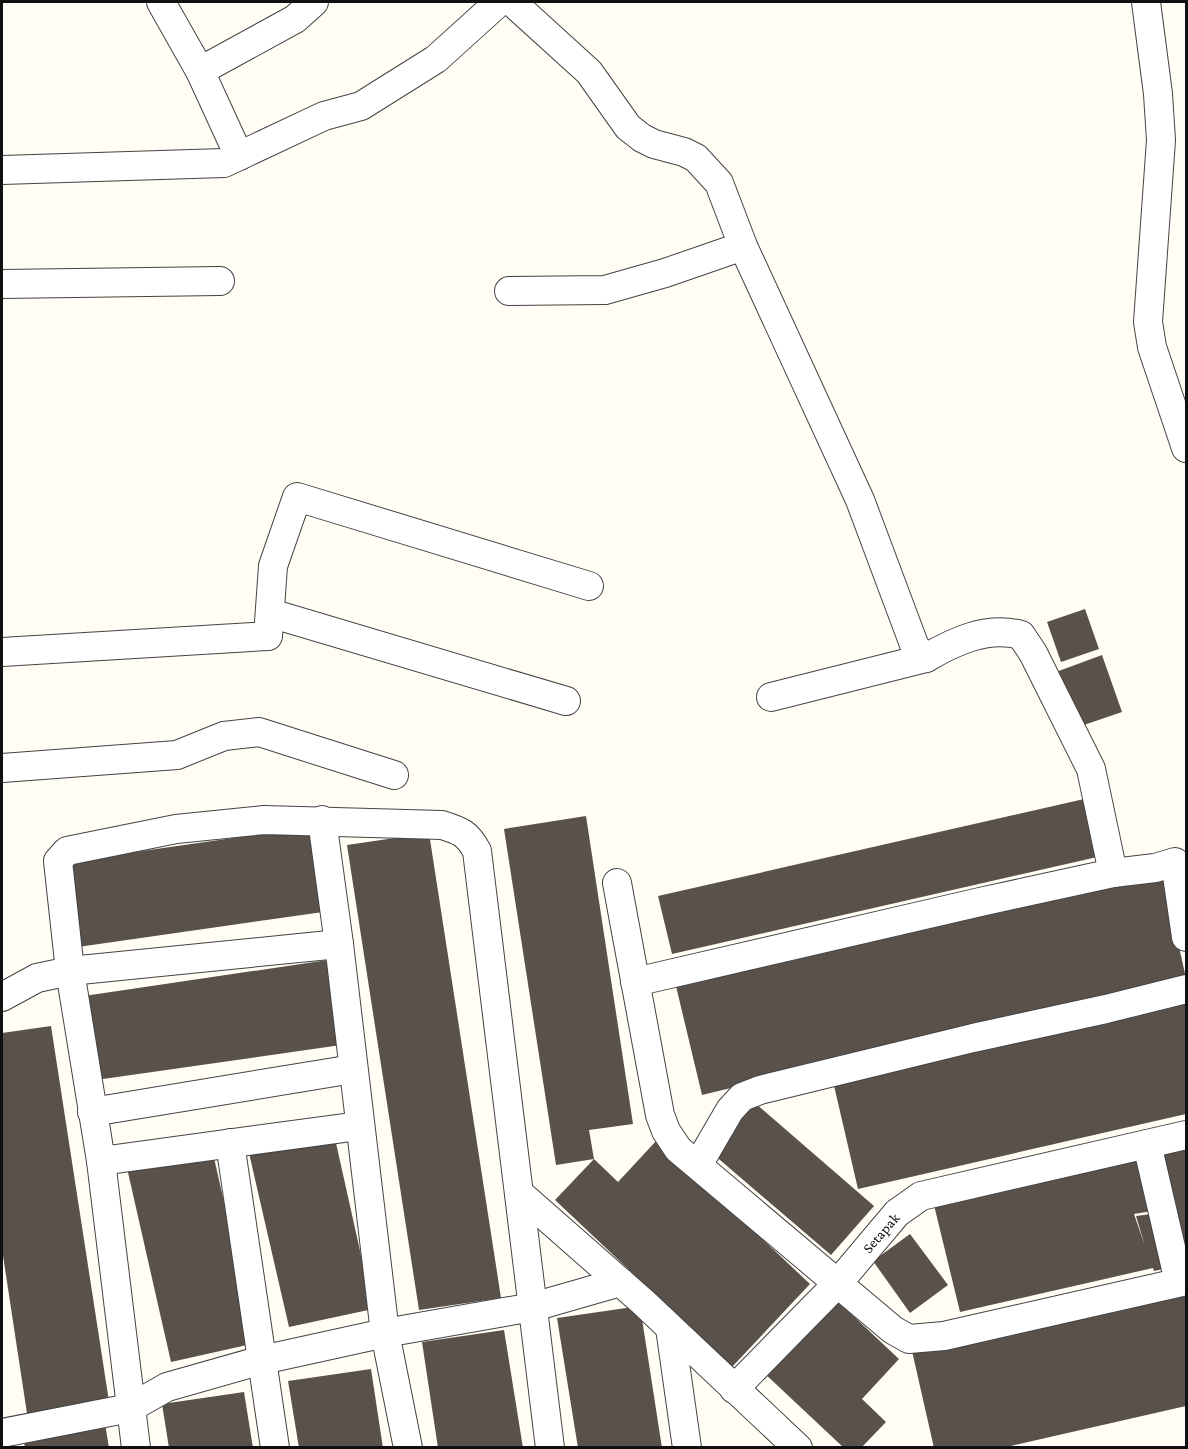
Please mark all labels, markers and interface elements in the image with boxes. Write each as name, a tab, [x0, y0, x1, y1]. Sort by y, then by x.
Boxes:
street label: Setapak	[859, 1209, 904, 1257]

